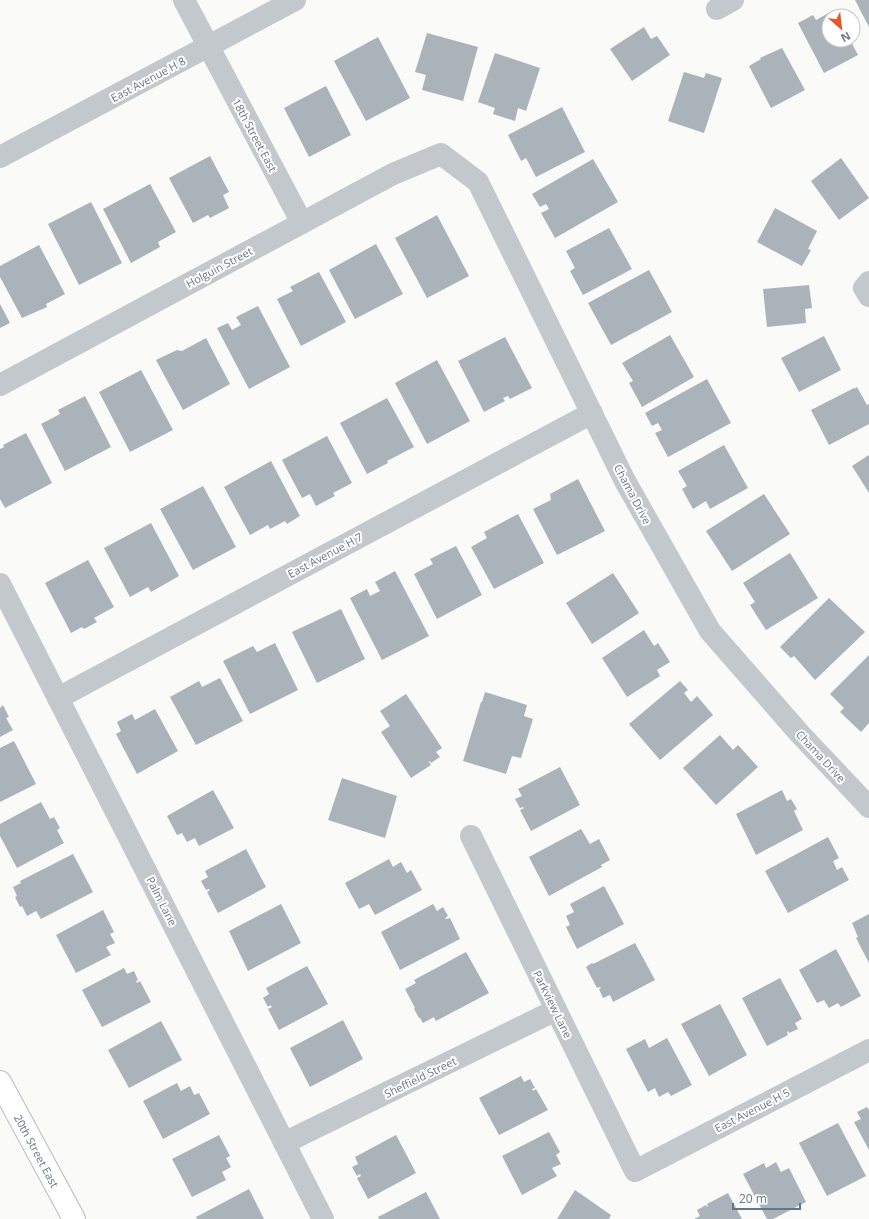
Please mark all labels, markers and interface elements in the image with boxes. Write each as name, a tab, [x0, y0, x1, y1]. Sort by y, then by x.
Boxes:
north arrow	[821, 8, 861, 48]
text: N	[838, 29, 853, 46]
street label: East Avenue H 8	[108, 53, 188, 105]
street label: 18th Street East	[229, 96, 281, 174]
street label: Holguin Street	[183, 243, 255, 291]
street label: Chama Drive	[611, 461, 655, 527]
street label: East Avenue H 7	[285, 529, 365, 581]
street label: Chama Drive	[793, 727, 849, 785]
street label: Palm Lane	[143, 874, 181, 928]
street label: Parkview Lane	[530, 968, 576, 1040]
street label: Sheffield Street	[381, 1053, 459, 1101]
street label: East Avenue H 5	[712, 1085, 792, 1135]
street label: 20th Street East	[11, 1111, 63, 1190]
scale bar	[733, 1185, 800, 1211]
text: 20 m	[739, 1190, 767, 1207]

